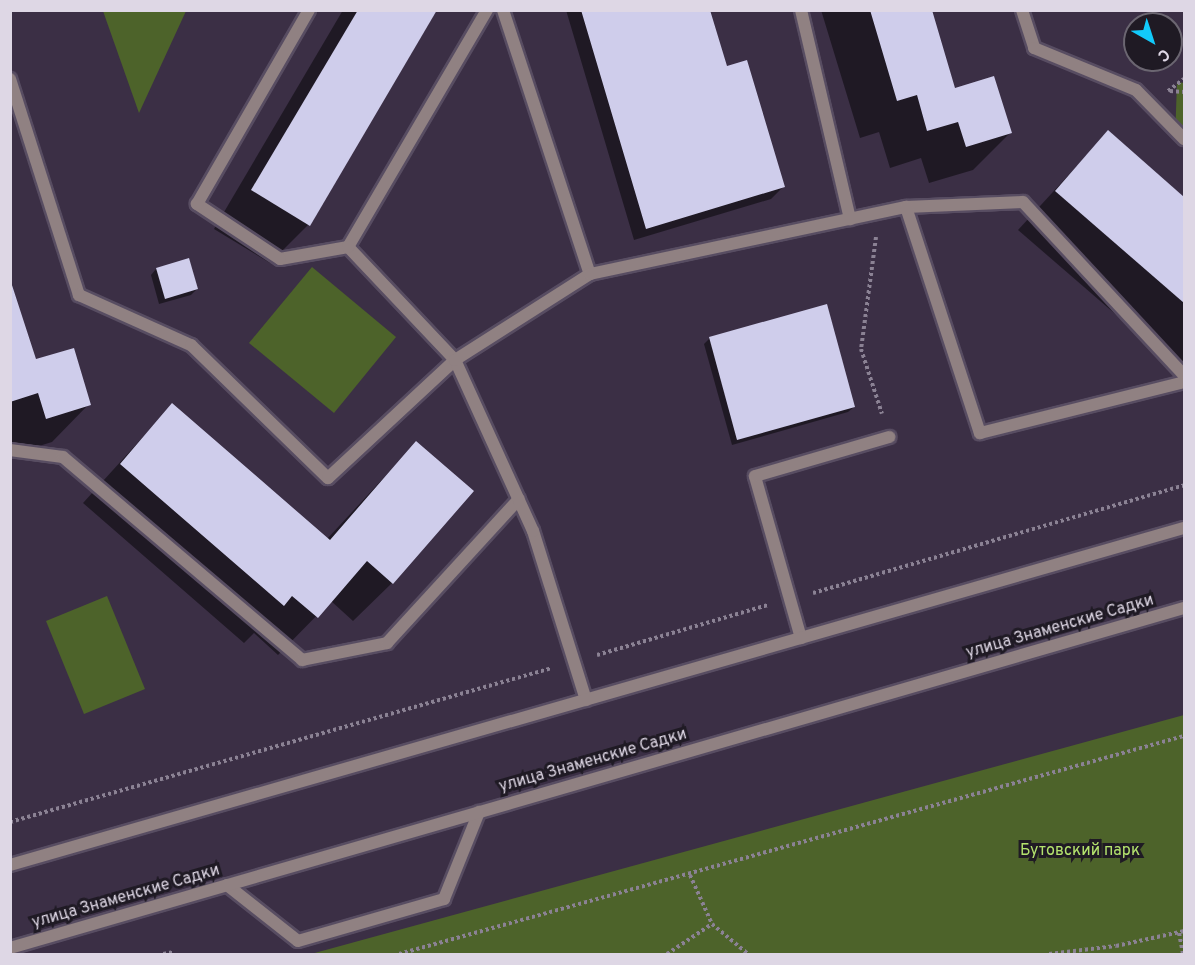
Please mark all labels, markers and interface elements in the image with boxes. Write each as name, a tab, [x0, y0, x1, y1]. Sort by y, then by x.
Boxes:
north arrow	[1123, 12, 1183, 72]
text: С	[1153, 43, 1173, 65]
street label: улица Знаменские Садки	[964, 591, 1156, 663]
street label: улица Знаменские Садки	[497, 725, 689, 797]
park label: Бутовский парк	[1020, 841, 1140, 861]
street label: улица Знаменские Садки	[30, 861, 222, 933]

